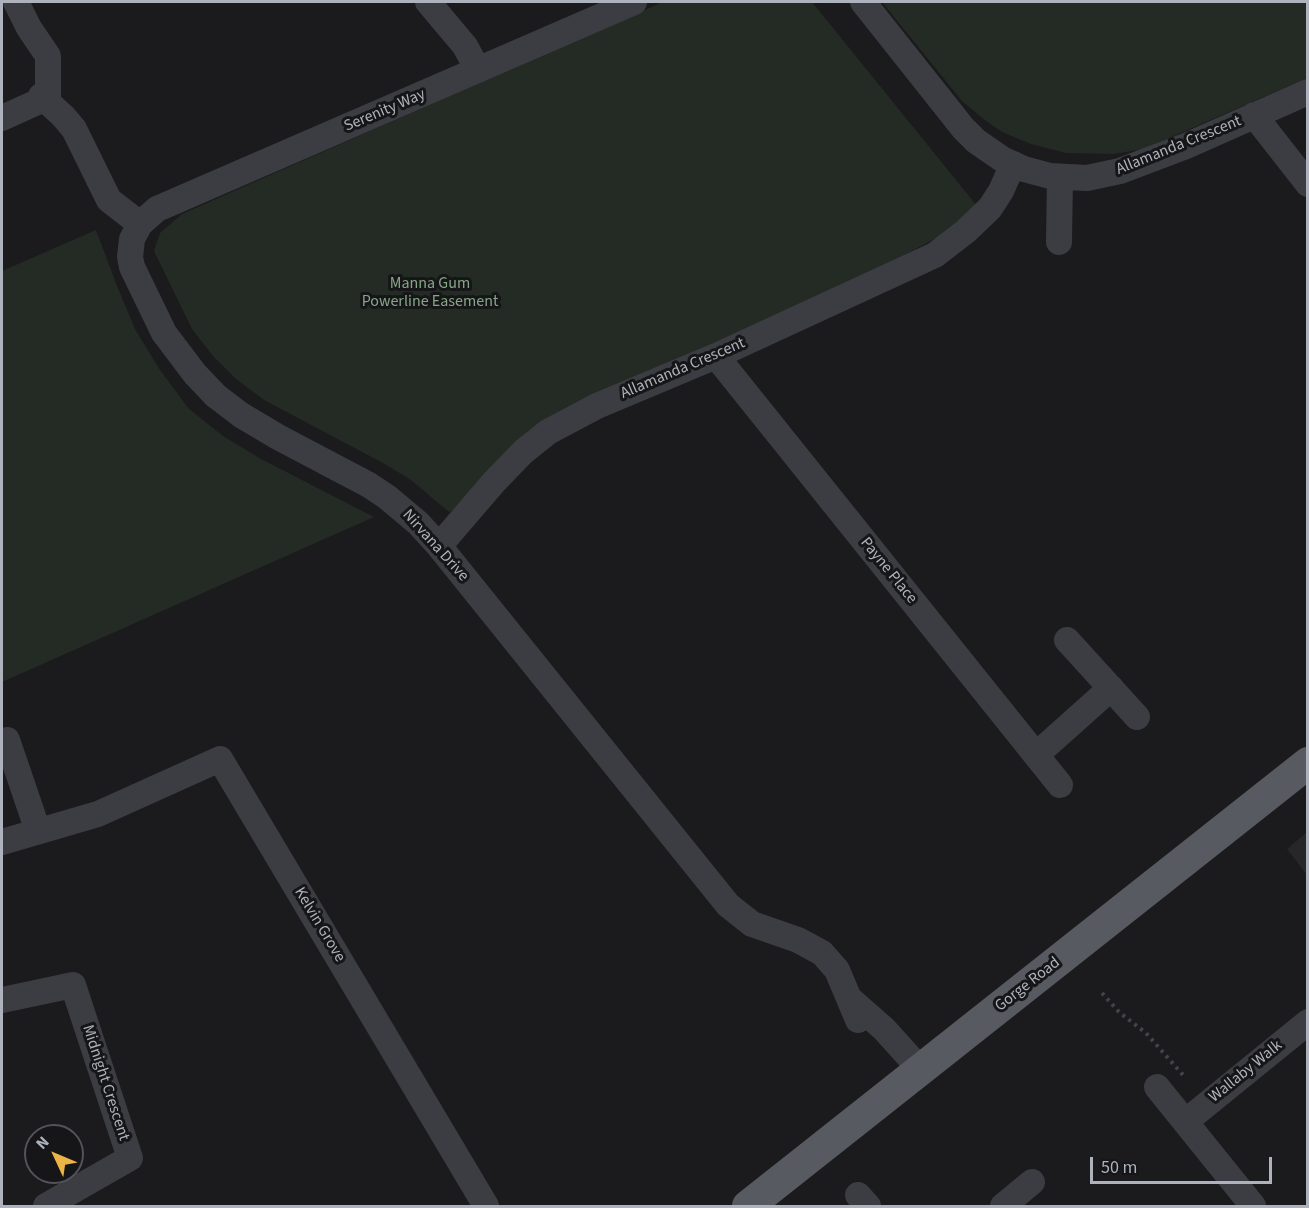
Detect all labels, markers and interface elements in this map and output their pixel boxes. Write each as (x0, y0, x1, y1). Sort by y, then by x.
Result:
street label: Serenity Way (341, 85, 429, 137)
street label: Allamanda Crescent (1114, 112, 1244, 180)
park label: Manna Gum Powerline Easement (362, 274, 498, 312)
street label: Allamanda Crescent (618, 334, 748, 404)
street label: Nirvana Drive (398, 506, 472, 586)
street label: Payne Place (855, 534, 921, 608)
street label: Kelvin Grove (289, 884, 349, 966)
street label: Gorge Road (992, 954, 1064, 1016)
street label: Midnight Crescent (77, 1023, 133, 1143)
street label: Wallaby Walk (1206, 1037, 1286, 1107)
north arrow (24, 1124, 84, 1184)
text: N (31, 1131, 54, 1154)
scale bar (1093, 1145, 1274, 1183)
text: 50 m (1101, 1155, 1137, 1180)

